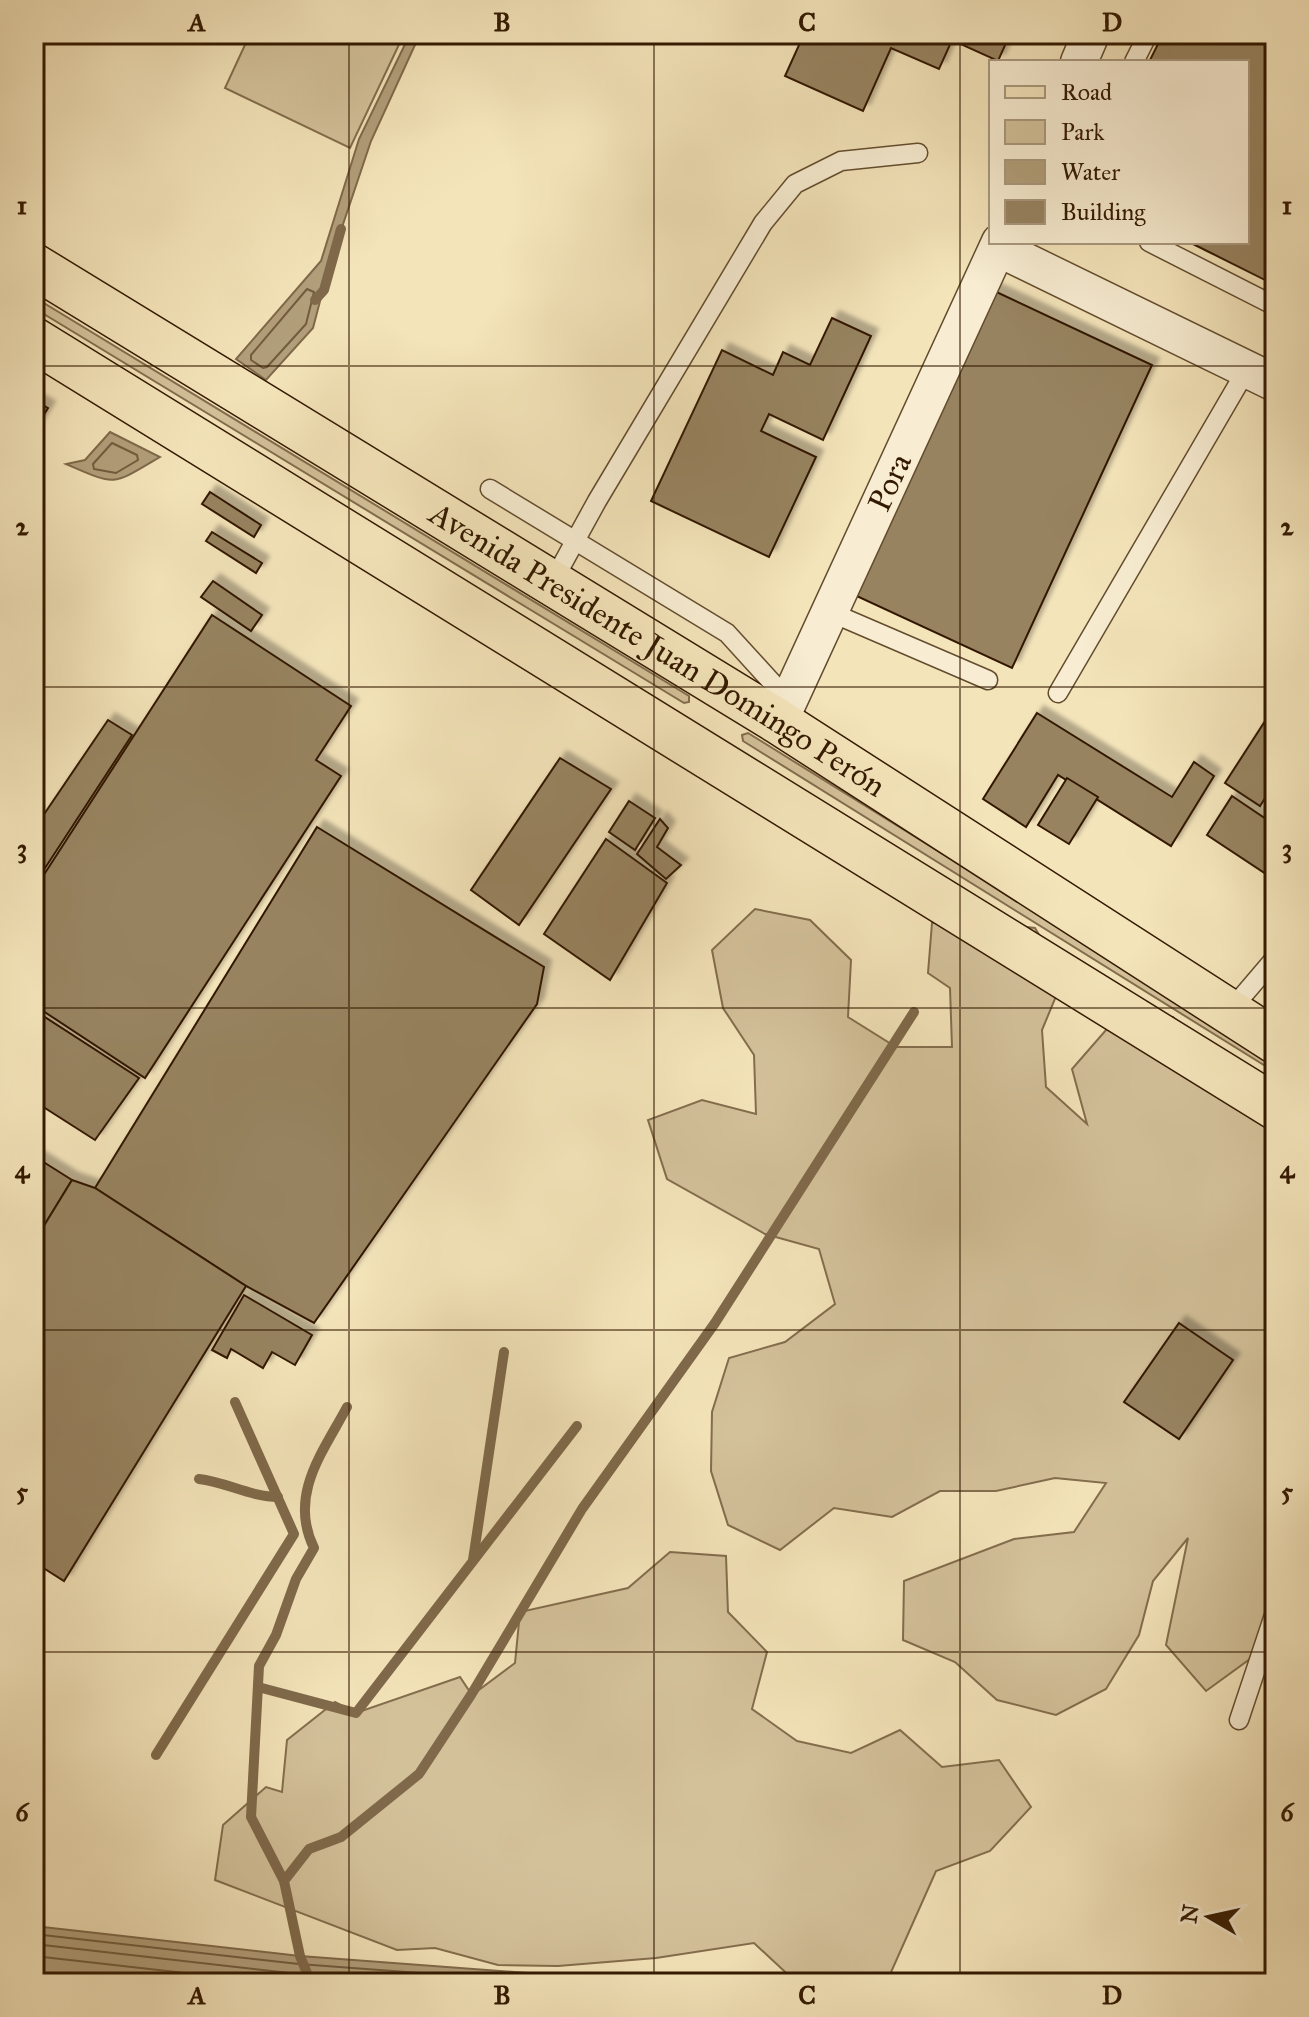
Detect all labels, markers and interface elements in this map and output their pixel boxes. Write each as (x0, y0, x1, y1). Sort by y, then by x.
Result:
text: A (186, 6, 206, 38)
text: B (493, 6, 511, 38)
text: C (798, 6, 816, 38)
text: D (1102, 6, 1122, 38)
legend (989, 60, 1249, 244)
text: Road (1061, 77, 1112, 107)
text: Park (1061, 117, 1105, 147)
text: Water (1061, 157, 1120, 187)
text: 1 (17, 189, 27, 221)
text: 1 (1282, 189, 1292, 221)
text: Building (1061, 197, 1146, 227)
street label: Pora (860, 447, 920, 518)
street label: Avenida Presidente Juan Domingo Perón (421, 493, 893, 805)
text: 2 (16, 510, 30, 542)
text: 2 (1281, 510, 1295, 542)
text: 3 (17, 832, 27, 864)
text: 3 (1282, 832, 1292, 864)
text: 4 (15, 1153, 31, 1185)
text: 4 (1280, 1153, 1296, 1185)
text: 5 (16, 1475, 29, 1507)
text: 5 (1281, 1475, 1294, 1507)
text: 6 (15, 1796, 30, 1828)
text: 6 (1280, 1796, 1295, 1828)
north arrow (1169, 1877, 1249, 1957)
text: N (1175, 1902, 1205, 1925)
text: A (186, 1979, 206, 2011)
text: B (493, 1979, 511, 2011)
text: C (798, 1979, 816, 2011)
text: D (1102, 1979, 1122, 2011)

